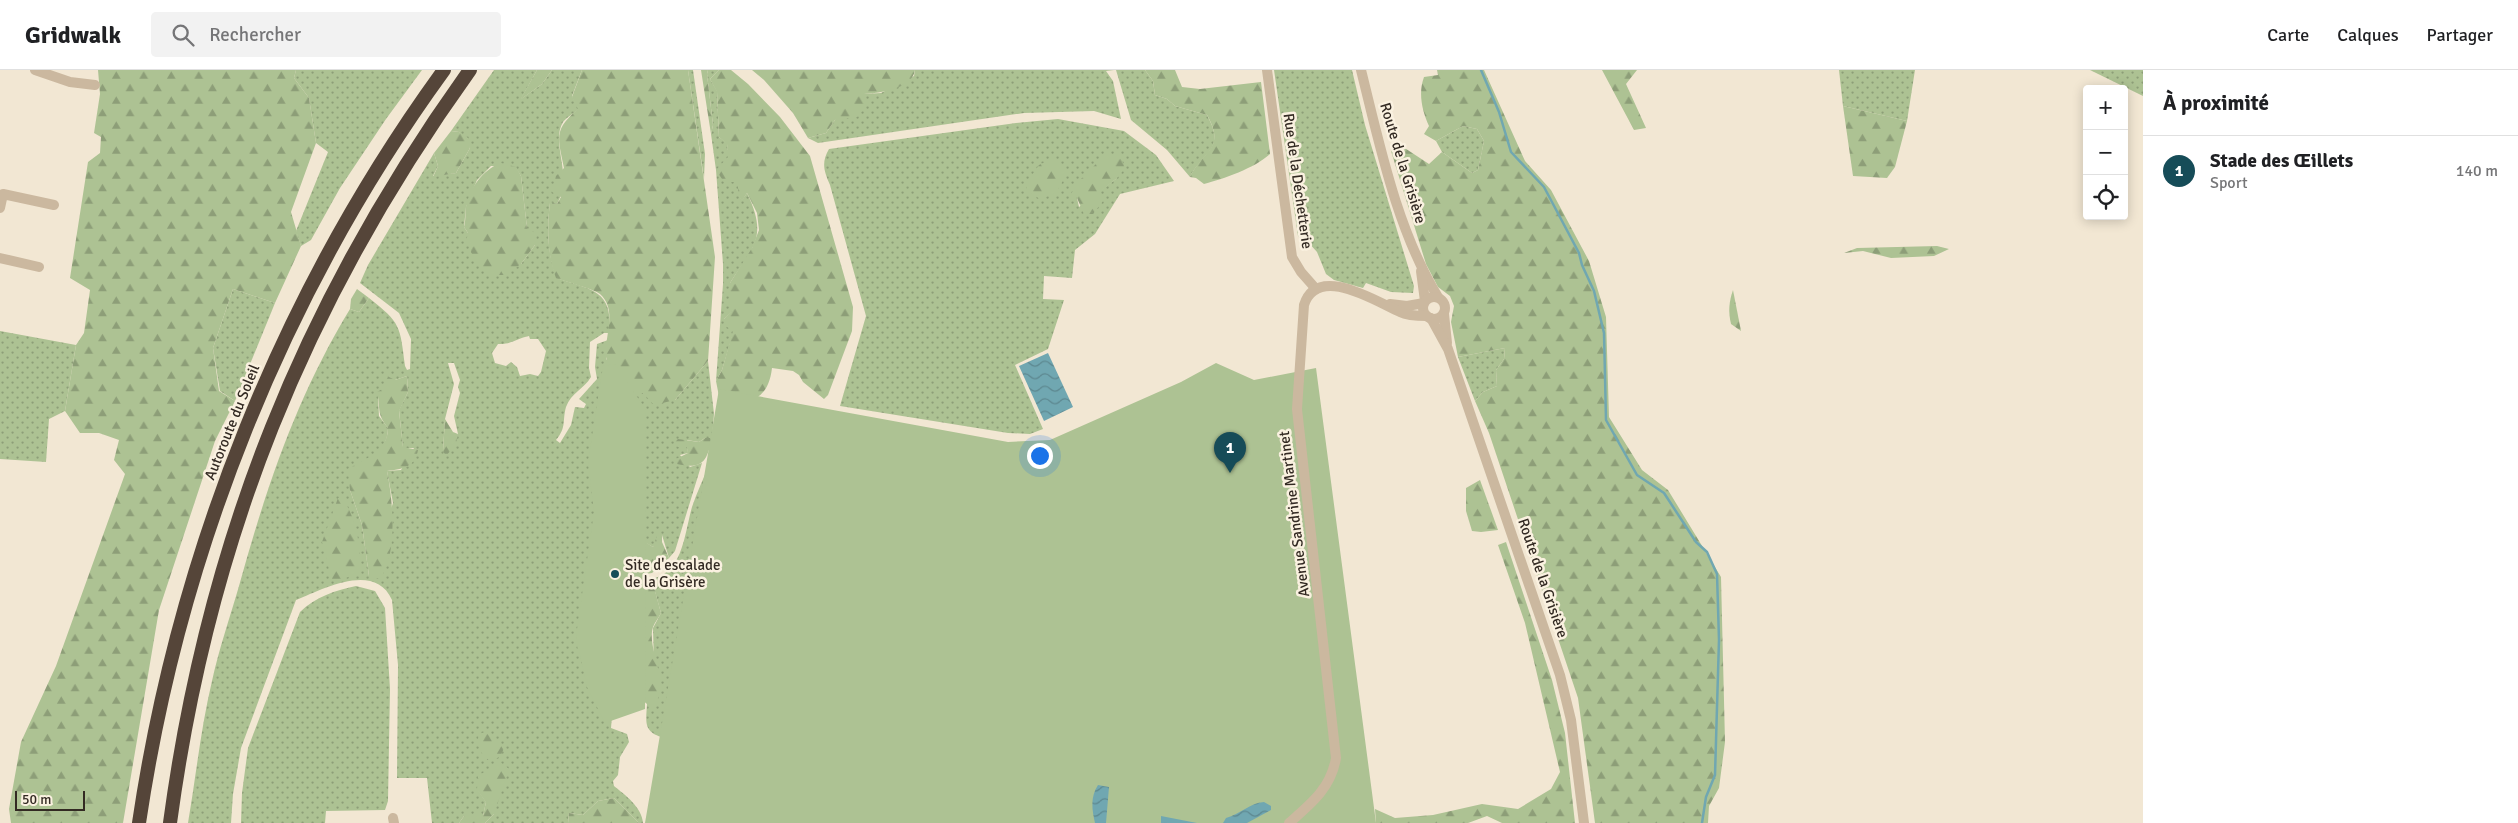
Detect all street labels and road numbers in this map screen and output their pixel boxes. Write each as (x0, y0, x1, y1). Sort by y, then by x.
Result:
street label: Route de la Grisière (1376, 100, 1430, 226)
street label: Rue de la Déchetterie (1280, 112, 1316, 250)
street label: Autoroute du Soleil (201, 362, 263, 482)
street label: Avenue Sandrine Martinet (1275, 430, 1313, 598)
street label: Route de la Grisière (1514, 516, 1572, 640)

